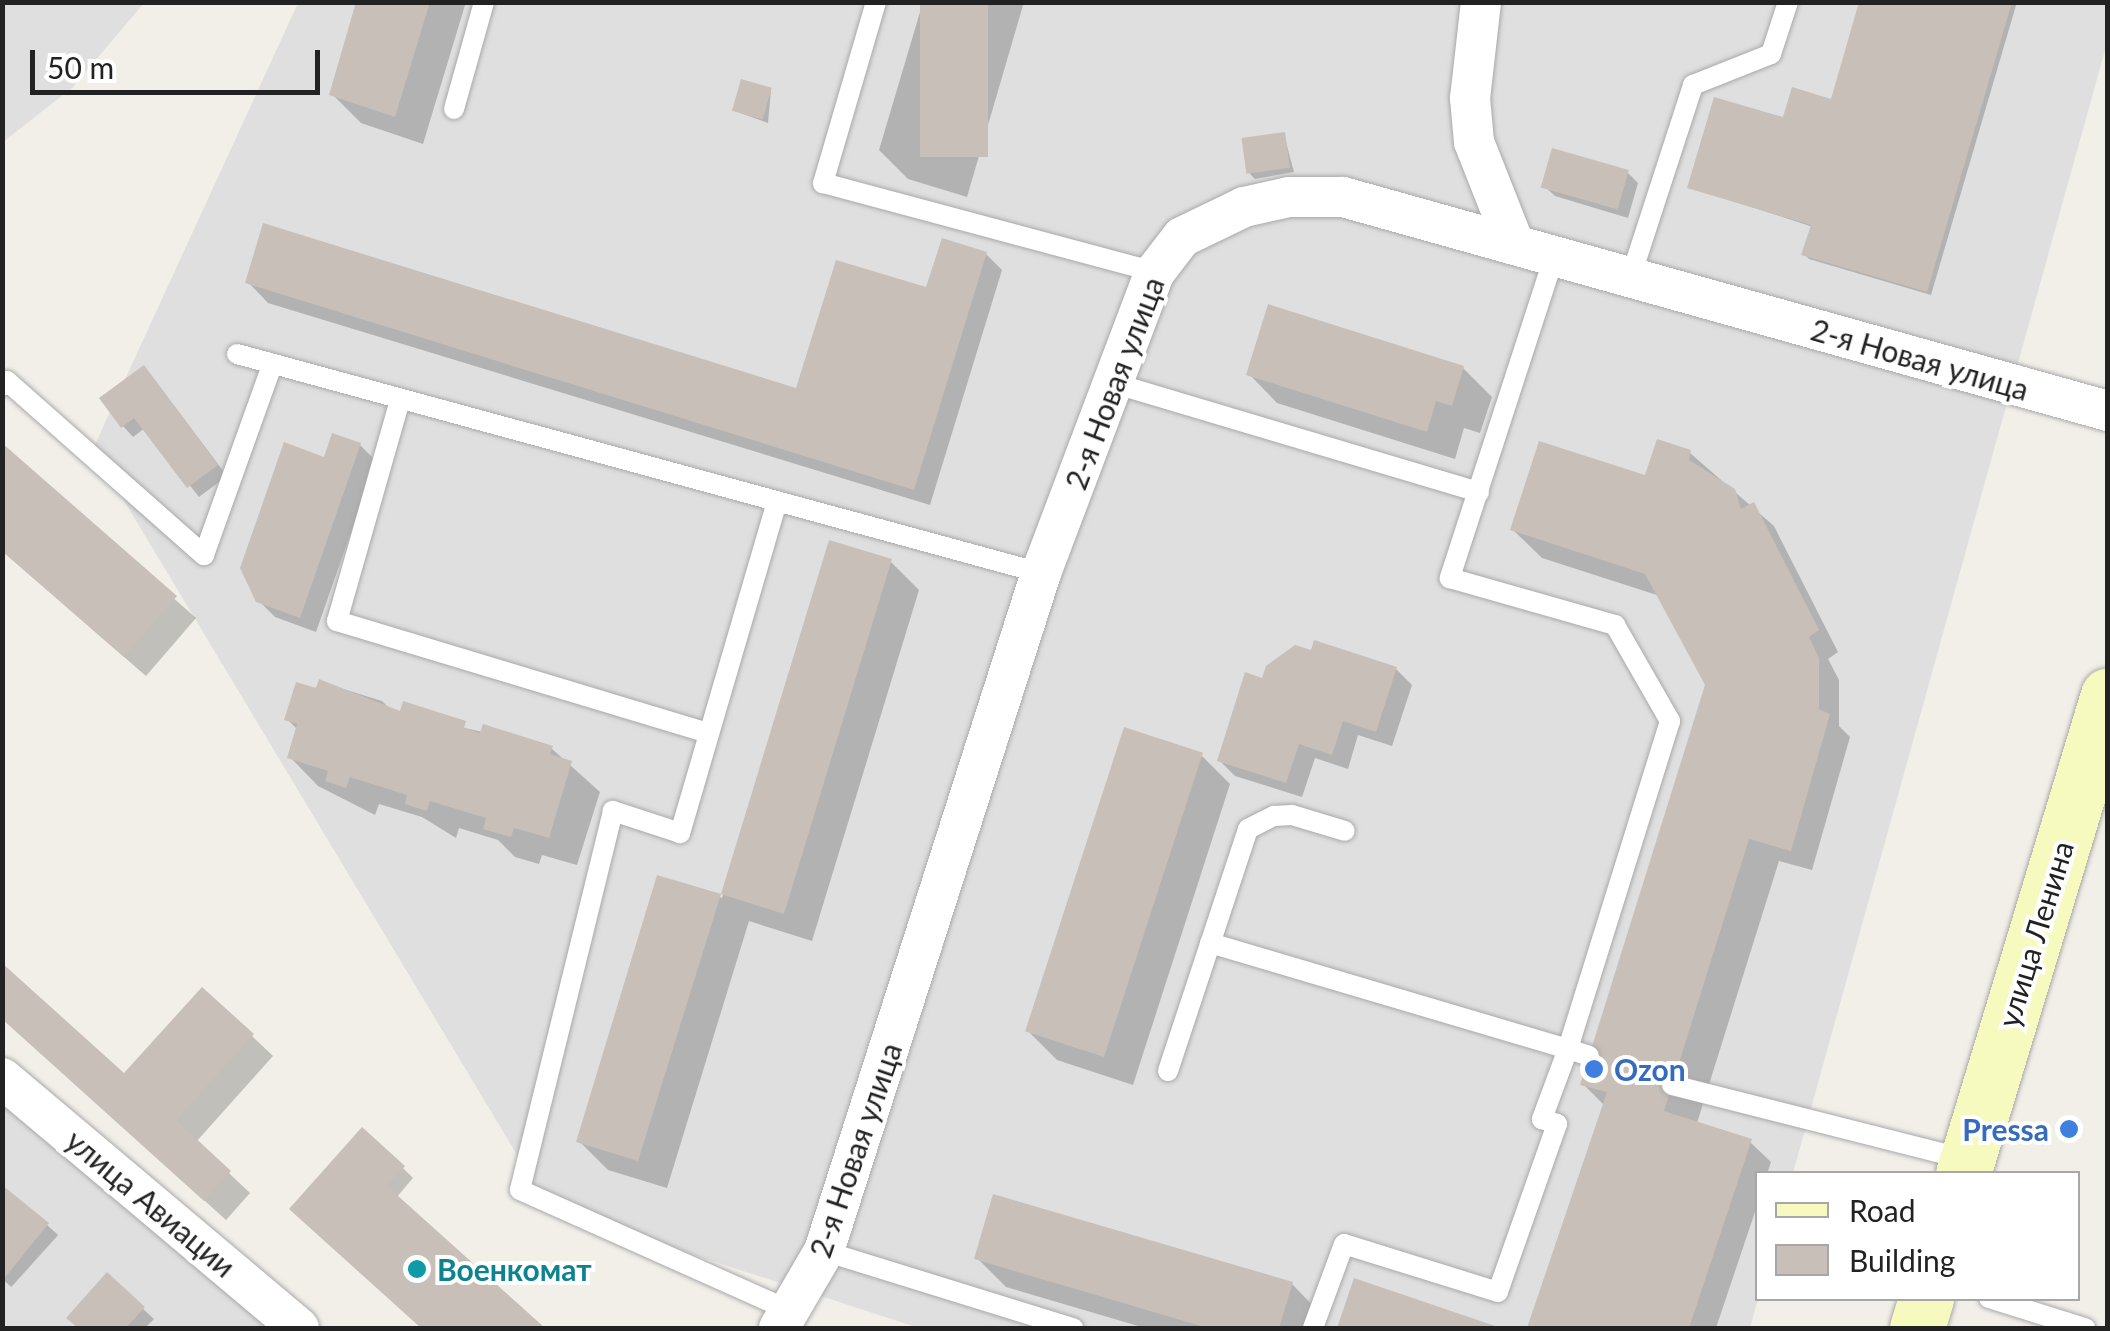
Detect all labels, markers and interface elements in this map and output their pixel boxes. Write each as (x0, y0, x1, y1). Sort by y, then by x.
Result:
scale bar (35, 30, 325, 92)
text: 50 m (47, 49, 114, 85)
street label: 2-я Новая улица (1057, 272, 1171, 494)
street label: 2-я Новая улица (1807, 311, 2033, 407)
street label: улица Ленина (1990, 837, 2080, 1031)
street label: 2-я Новая улица (801, 1038, 909, 1262)
place label: Ozon (1614, 1051, 1686, 1087)
marker: Ozon (1583, 1058, 1605, 1080)
place label: Pressa (1962, 1111, 2049, 1147)
marker: Pressa (2058, 1118, 2080, 1140)
street label: улица Авиации (59, 1122, 243, 1284)
legend (1755, 1171, 2080, 1301)
text: Road (1849, 1192, 1916, 1228)
text: Building (1849, 1242, 1955, 1278)
place label: Военкомат (437, 1251, 592, 1287)
marker: Военкомат (406, 1258, 428, 1280)

